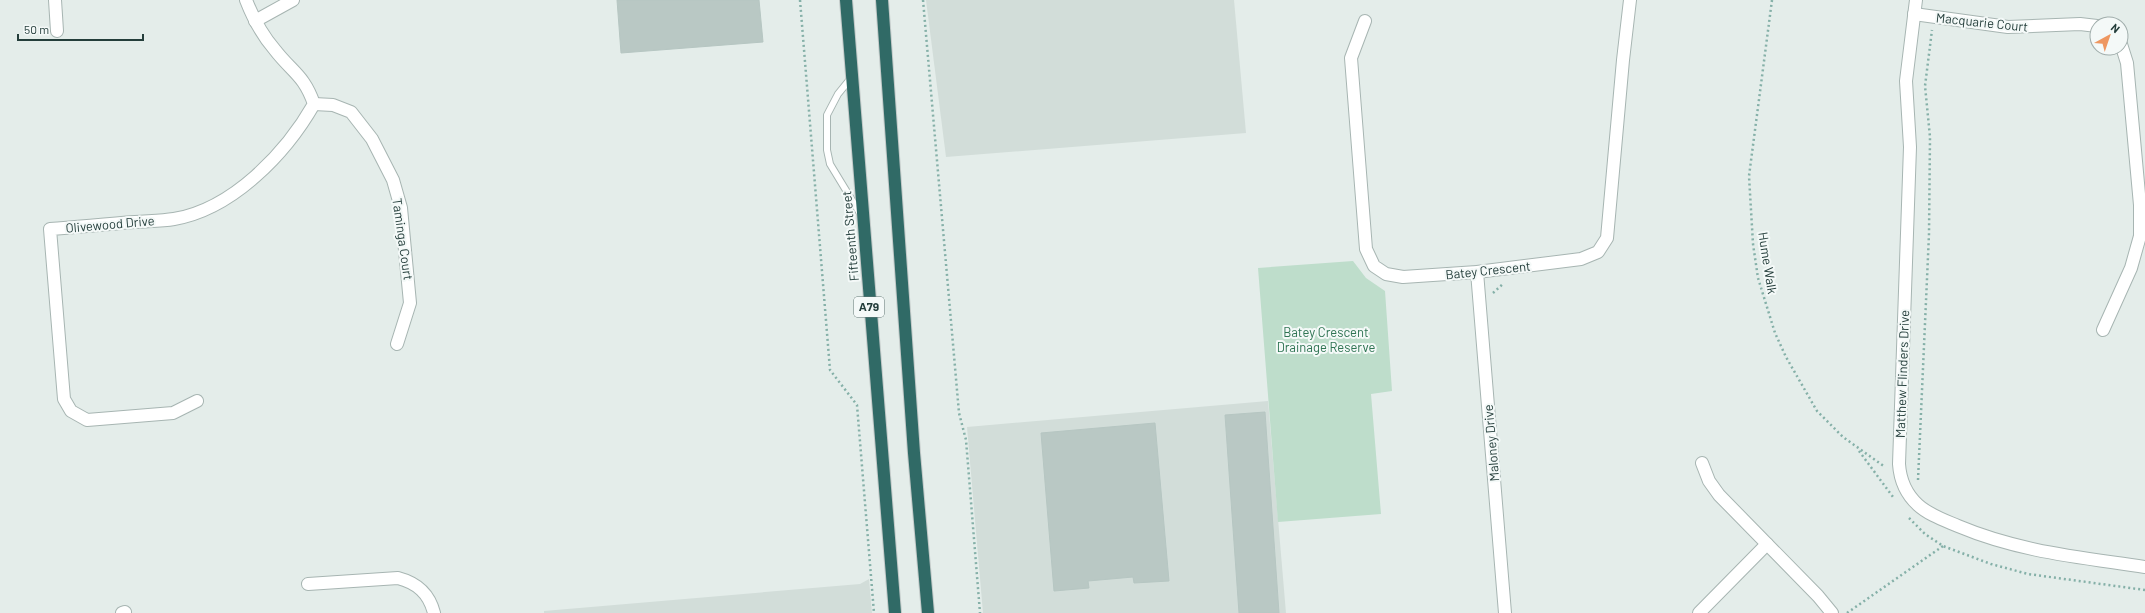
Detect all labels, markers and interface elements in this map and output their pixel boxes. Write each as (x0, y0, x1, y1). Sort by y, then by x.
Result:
street label: Macquarie Court (1935, 9, 2029, 35)
scale bar (18, 16, 143, 42)
north arrow (2089, 16, 2129, 56)
text: N (2109, 21, 2123, 35)
text: 50 m (24, 22, 49, 36)
street label: Fifteenth Street (838, 190, 862, 282)
street label: Taminga Court (389, 197, 417, 281)
street label: Olivewood Drive (65, 212, 155, 236)
street label: Hume Walk (1755, 231, 1781, 296)
street label: Batey Crescent (1445, 258, 1531, 282)
road number: A79 (854, 297, 884, 317)
street label: Matthew Flinders Drive (1892, 310, 1912, 438)
park label: Batey Crescent Drainage Reserve (1277, 324, 1375, 355)
street label: Maloney Drive (1480, 404, 1502, 482)

